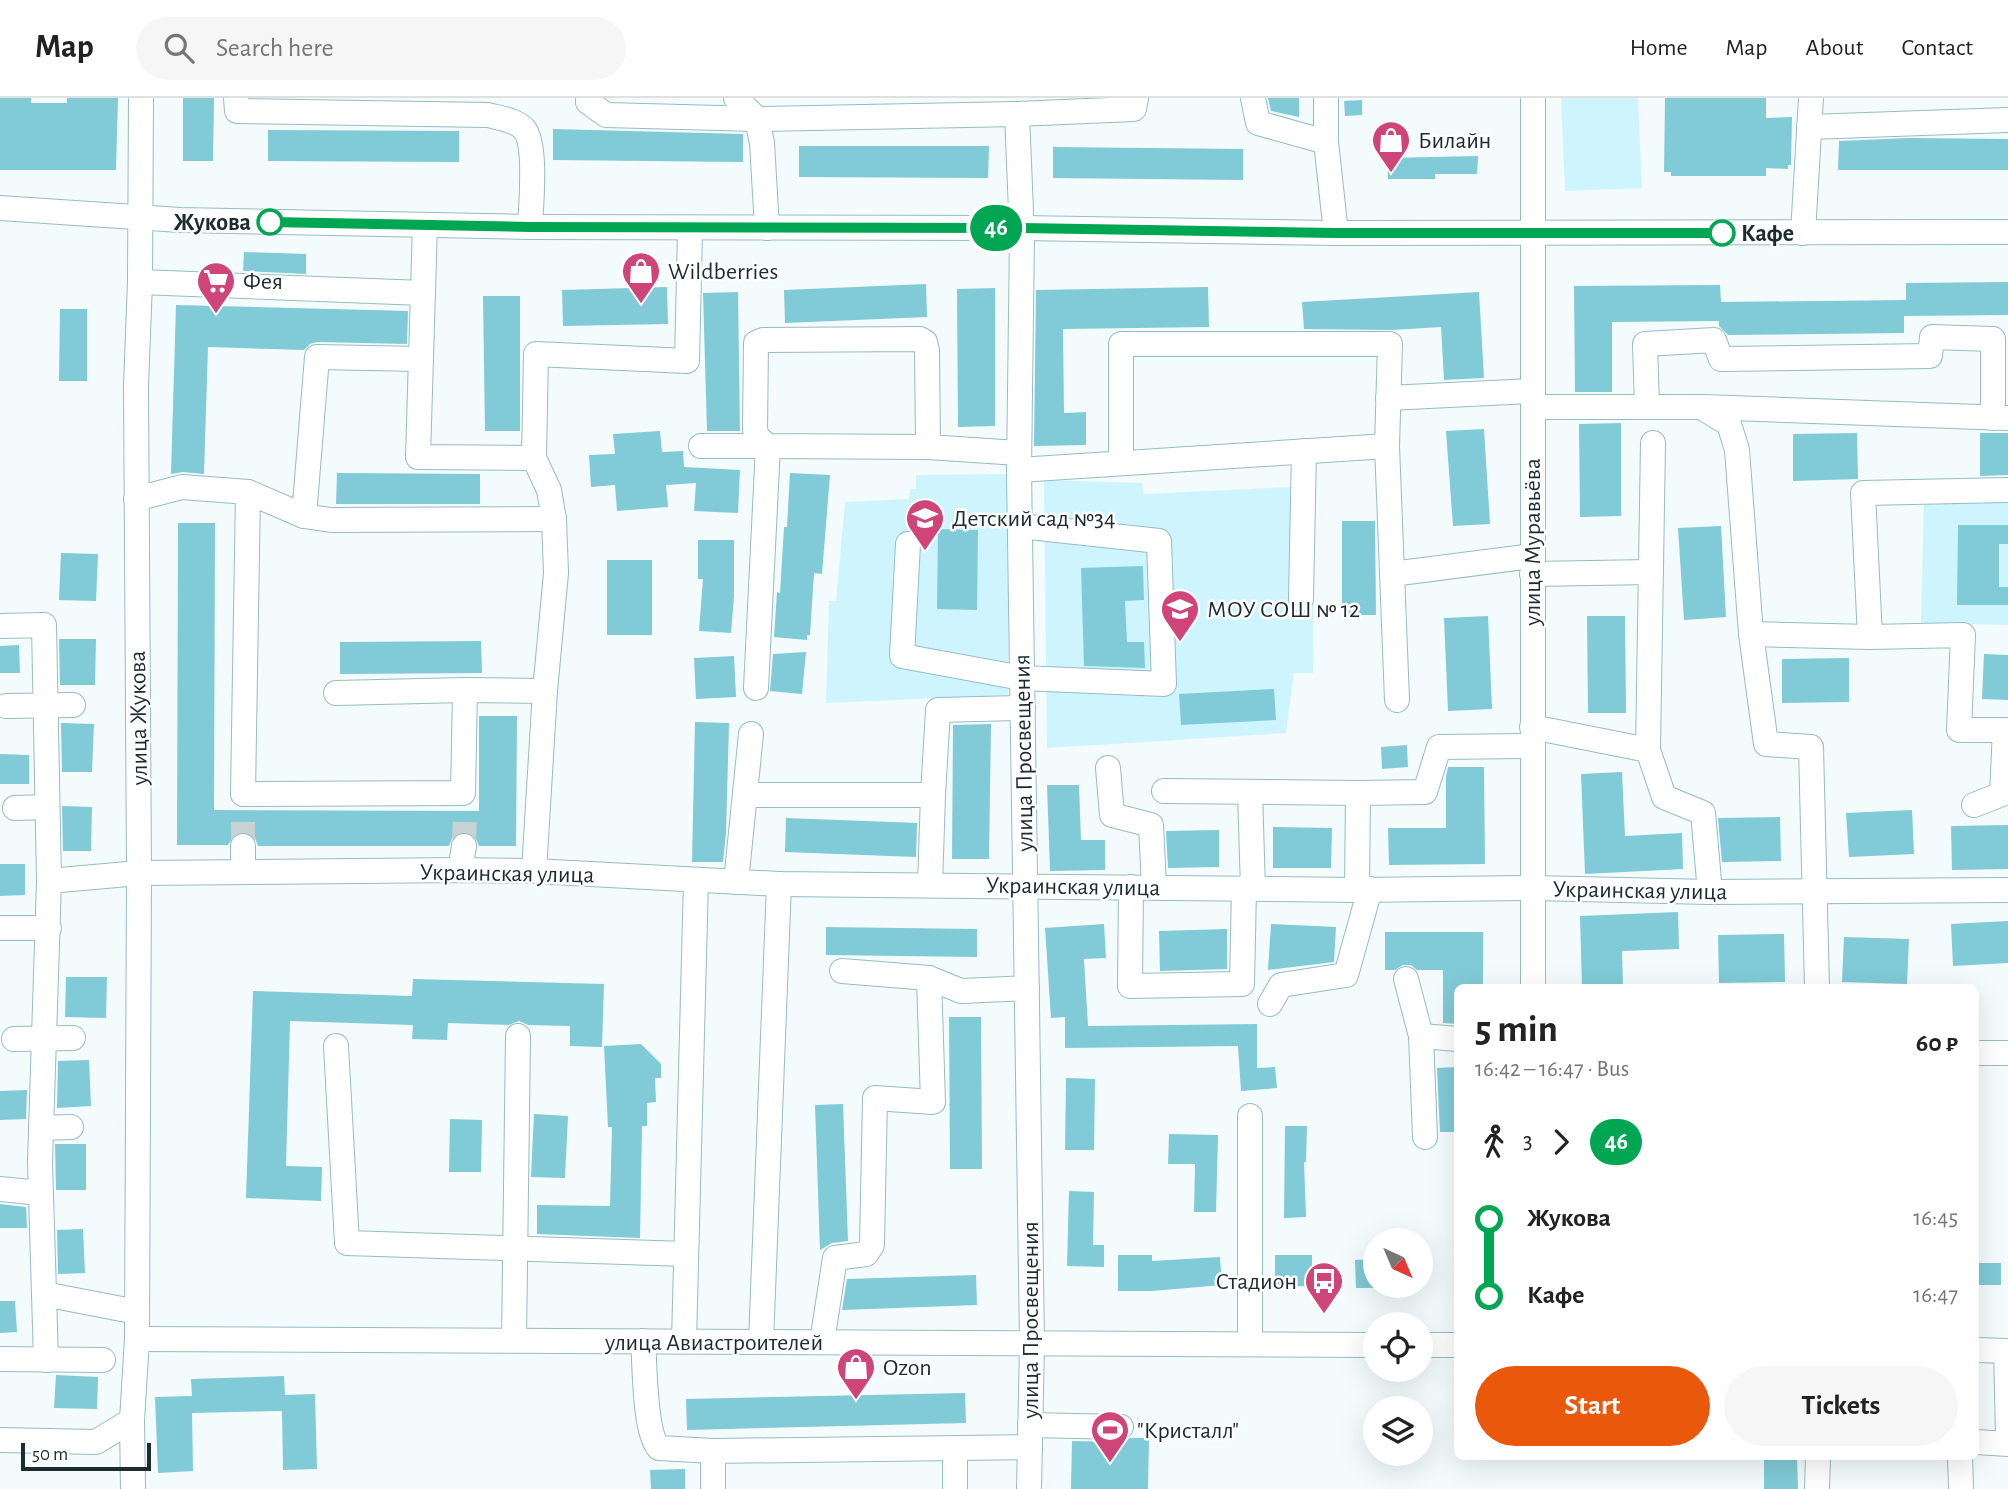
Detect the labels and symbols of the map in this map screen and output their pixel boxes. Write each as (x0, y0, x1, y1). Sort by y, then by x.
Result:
shop icon: Билайн (1370, 119, 1412, 174)
place label: Билайн (1418, 129, 1491, 153)
line badge: 46 (964, 205, 1028, 251)
marker: Жукова (257, 209, 283, 235)
place label: Жукова (174, 211, 251, 235)
marker: Кафе (1709, 220, 1735, 246)
place label: Кафе (1741, 222, 1794, 246)
shop icon: Wildberries (620, 250, 662, 305)
supermarket icon: Фея (195, 260, 237, 315)
place label: Wildberries (668, 260, 778, 284)
place label: Фея (243, 270, 283, 294)
street label: улица Муравьёва (1521, 458, 1545, 627)
school or university icon: Детский сад №34 (904, 497, 946, 552)
place label: Детский сад №34 (952, 507, 1116, 531)
school or university icon: МОУ СОШ № 12 (1159, 588, 1201, 643)
place label: МОУ СОШ № 12 (1207, 598, 1360, 622)
street label: улица Жукова (126, 650, 152, 787)
street label: улица Просвещения (1010, 654, 1038, 853)
street label: Украинская улица (419, 860, 595, 888)
street label: Украинская улица (985, 873, 1161, 901)
street label: Украинская улица (1552, 877, 1728, 905)
street label: улица Просвещения (1019, 1221, 1043, 1420)
north arrow (1363, 1228, 1433, 1298)
bus stop icon: Стадион (1303, 1260, 1345, 1315)
place label: Стадион (1216, 1270, 1297, 1294)
street label: улица Авиастроителей (604, 1331, 823, 1355)
shop icon: Ozon (835, 1346, 877, 1401)
place label: Ozon (883, 1356, 932, 1380)
sports icon: "Кристалл" (1089, 1409, 1131, 1464)
place label: "Кристалл" (1137, 1419, 1239, 1443)
scale bar (21, 1440, 150, 1472)

